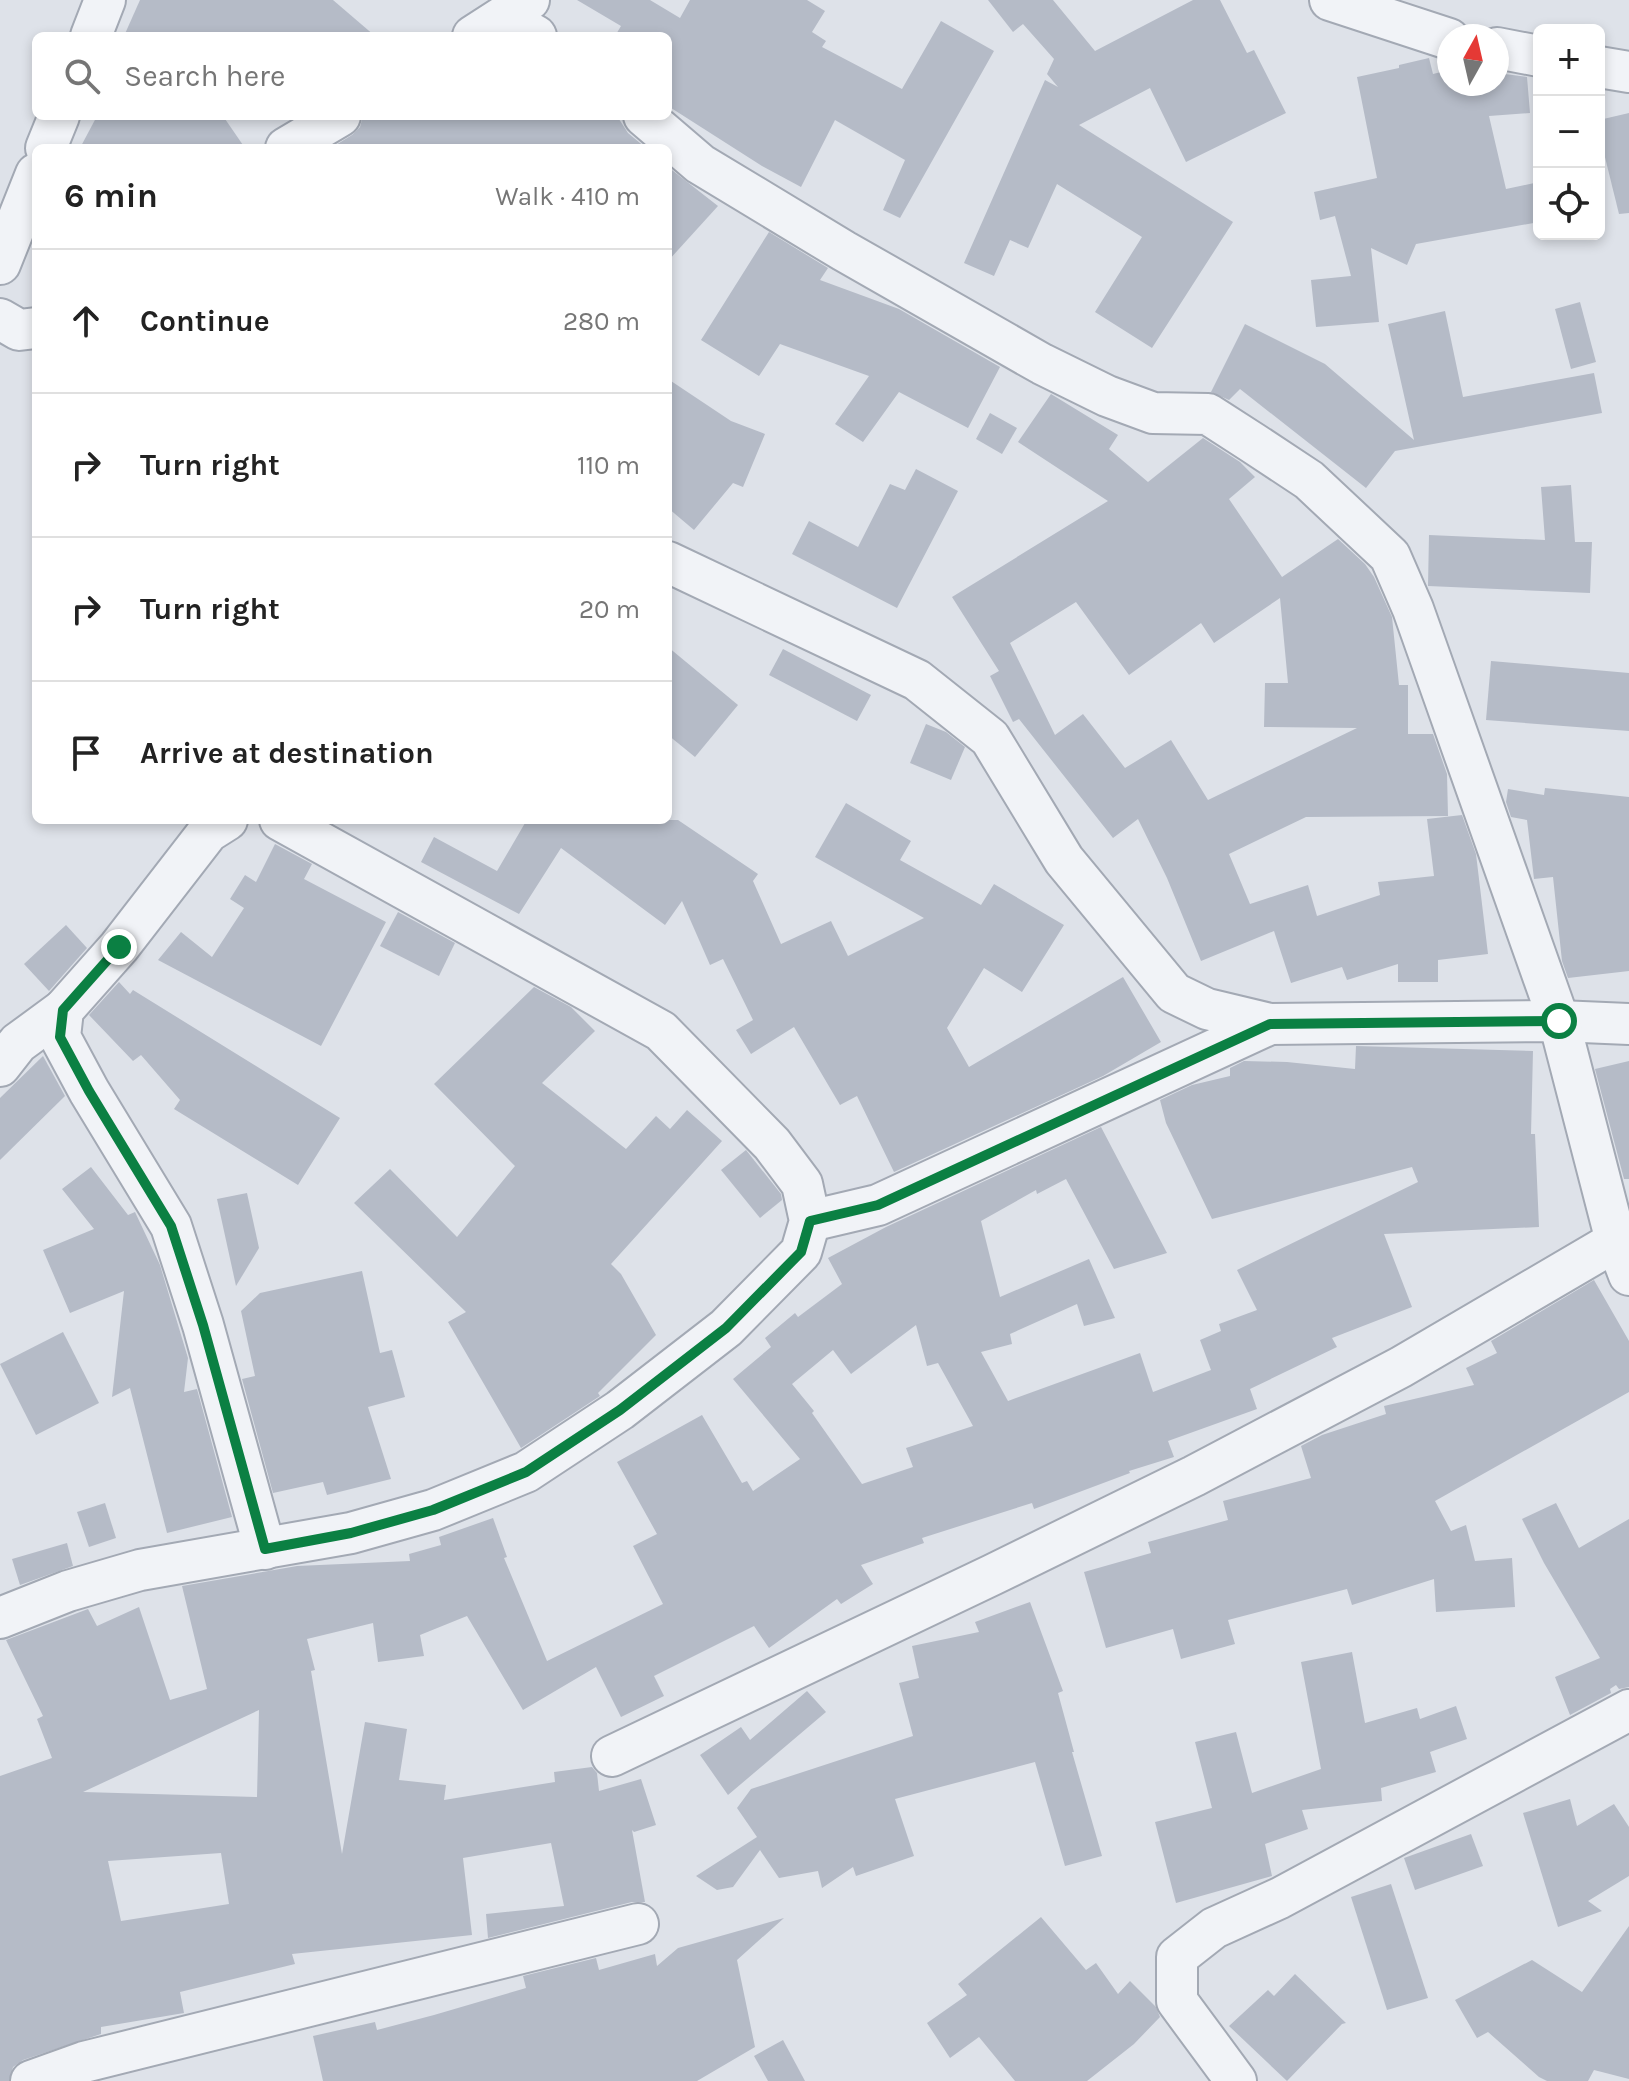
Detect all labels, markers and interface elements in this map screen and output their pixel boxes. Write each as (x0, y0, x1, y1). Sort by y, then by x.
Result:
north arrow (1437, 24, 1509, 96)
map controls (1533, 24, 1605, 240)
button: + (1533, 24, 1605, 96)
search box (32, 32, 672, 120)
icon: search (60, 54, 104, 98)
text: Search here (124, 58, 285, 94)
button: − (1533, 96, 1605, 168)
button: locate (1533, 168, 1605, 240)
text: 6 min (64, 176, 158, 216)
text: Walk · 410 m (495, 181, 640, 212)
icon: ahead (64, 299, 108, 343)
text: Continue (140, 303, 270, 339)
text: 280 m (563, 306, 640, 337)
icon: right (64, 443, 108, 487)
text: Turn right (140, 447, 280, 483)
text: 110 m (577, 450, 640, 481)
icon: right (64, 587, 108, 631)
text: Turn right (140, 591, 280, 627)
text: 20 m (579, 594, 640, 625)
icon: arrive (64, 731, 108, 775)
text: Arrive at destination (140, 735, 434, 771)
route end (101, 929, 137, 965)
route start (1541, 1003, 1577, 1039)

